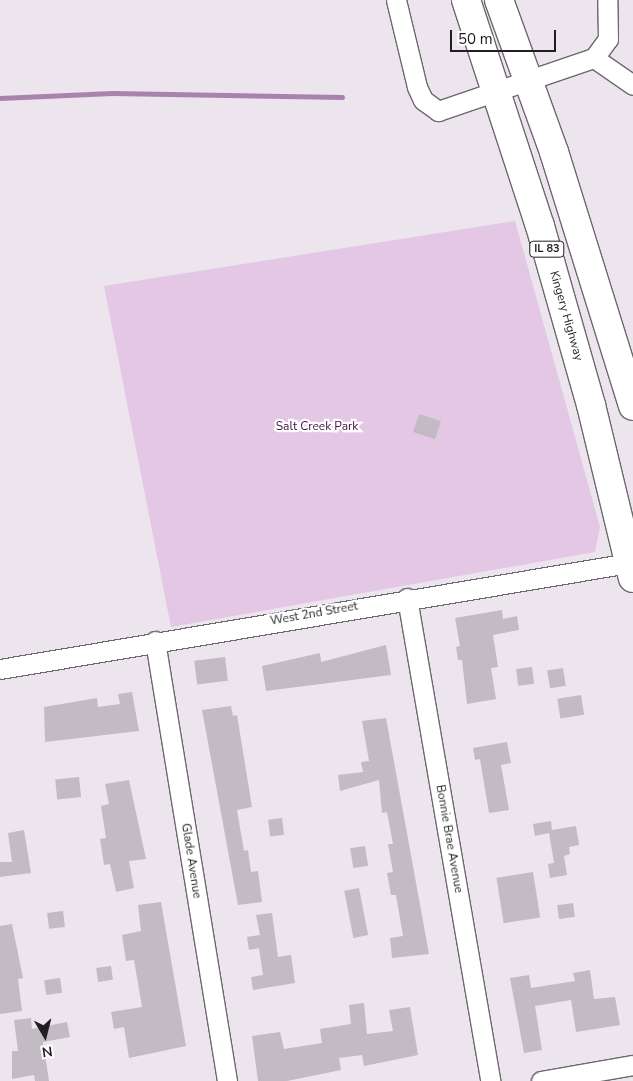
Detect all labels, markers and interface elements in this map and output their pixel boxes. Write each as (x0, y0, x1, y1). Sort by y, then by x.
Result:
scale bar (453, 20, 559, 52)
text: 50 m (458, 29, 493, 49)
road number: IL 83 (528, 240, 566, 258)
street label: Kingery Highway (546, 270, 586, 362)
park label: Salt Creek Park (276, 420, 358, 434)
street label: West 2nd Street (269, 599, 359, 629)
street label: Bonnie Brae Avenue (432, 784, 466, 894)
street label: Glade Avenue (178, 822, 204, 900)
north arrow (20, 1011, 70, 1061)
text: N (41, 1041, 54, 1061)

